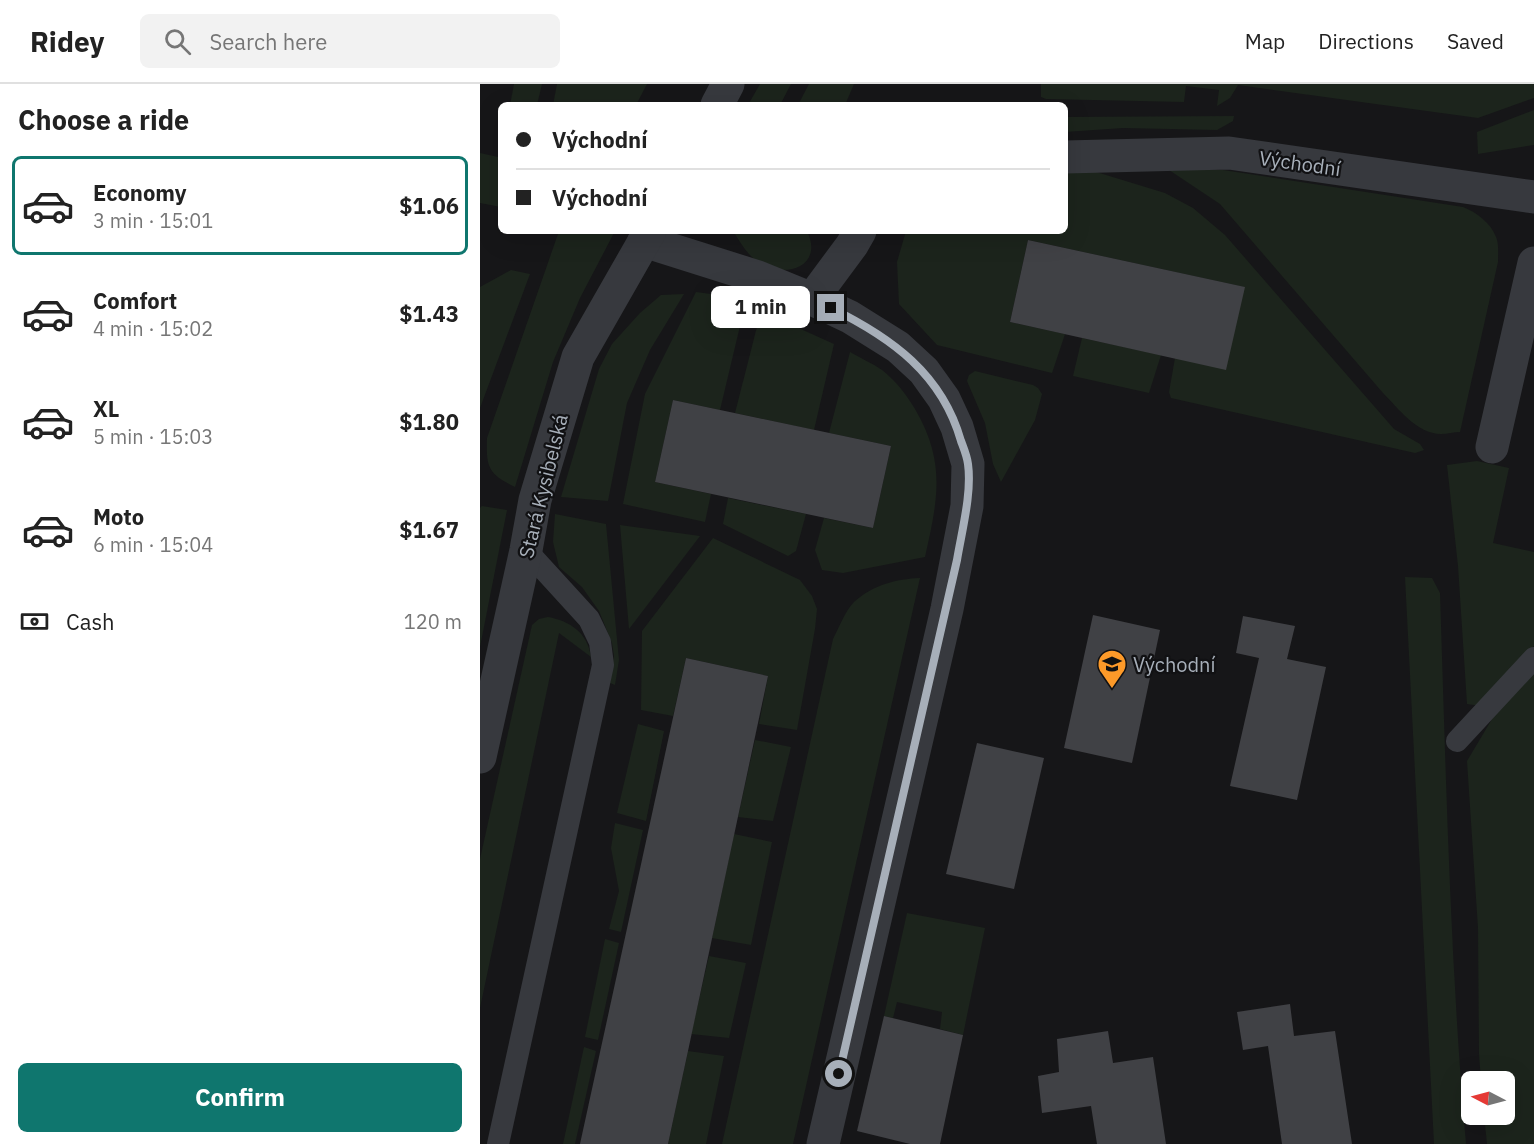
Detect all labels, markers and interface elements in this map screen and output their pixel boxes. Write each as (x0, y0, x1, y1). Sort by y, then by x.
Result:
search box (140, 14, 560, 68)
text: Ridey (30, 23, 104, 60)
icon: search (161, 25, 194, 58)
text: Search here (209, 27, 327, 56)
text: Map (1245, 27, 1285, 55)
text: Directions (1318, 27, 1414, 55)
text: Saved (1447, 27, 1504, 55)
text: Choose a ride (18, 102, 189, 137)
text: Východní (552, 125, 647, 154)
street label: Východní (1257, 144, 1343, 182)
text: Economy (93, 178, 187, 207)
icon: car (21, 179, 75, 233)
text: Východní (552, 183, 647, 212)
text: $1.06 (399, 191, 459, 220)
text: 3 min · 15:01 (93, 207, 213, 234)
text: Comfort (93, 286, 177, 315)
icon: car (21, 287, 75, 341)
callout: 1 min (711, 287, 810, 329)
text: 1 min (734, 293, 787, 320)
route end (817, 294, 844, 321)
text: $1.43 (399, 299, 459, 328)
text: 4 min · 15:02 (93, 315, 213, 342)
text: XL (93, 394, 119, 423)
icon: car (21, 395, 75, 449)
text: $1.80 (399, 407, 459, 436)
street label: Stará Kysibelská (512, 411, 574, 561)
text: 5 min · 15:03 (93, 423, 213, 450)
text: Moto (93, 502, 144, 531)
icon: car (21, 503, 75, 557)
text: $1.67 (399, 515, 459, 544)
text: 6 min · 15:04 (93, 531, 213, 558)
icon: cash (18, 605, 51, 638)
text: Cash (66, 607, 115, 636)
text: 120 m (404, 608, 462, 635)
school or university icon: Východní (1096, 648, 1128, 690)
place label: Východní (1133, 651, 1215, 678)
route start (825, 1060, 852, 1087)
button: Confirm (18, 1063, 462, 1132)
north arrow (1461, 1071, 1515, 1125)
map controls (1461, 1071, 1515, 1125)

